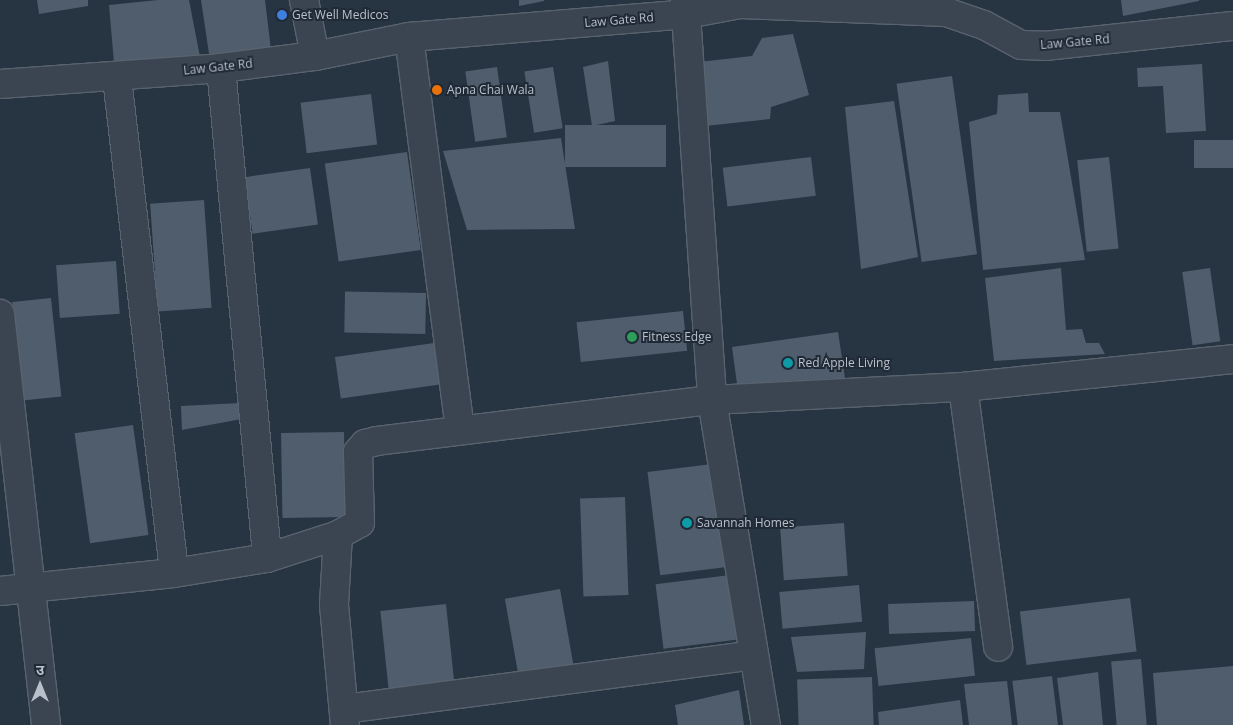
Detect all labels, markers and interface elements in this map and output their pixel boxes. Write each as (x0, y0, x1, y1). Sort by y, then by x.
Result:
place label: Get Well Medicos (292, 8, 388, 22)
marker: Get Well Medicos (276, 9, 288, 21)
street label: Law Gate Rd (584, 10, 654, 30)
street label: Law Gate Rd (1040, 32, 1110, 52)
street label: Law Gate Rd (183, 56, 253, 78)
place label: Apna Chai Wala (447, 83, 534, 97)
marker: Apna Chai Wala (431, 84, 443, 96)
place label: Fitness Edge (642, 330, 711, 344)
marker: Fitness Edge (626, 331, 638, 343)
place label: Red Apple Living (798, 356, 890, 370)
marker: Red Apple Living (782, 357, 794, 369)
place label: Savannah Homes (697, 516, 794, 530)
marker: Savannah Homes (681, 517, 693, 529)
north arrow (15, 660, 65, 710)
text: उ (36, 660, 44, 679)

